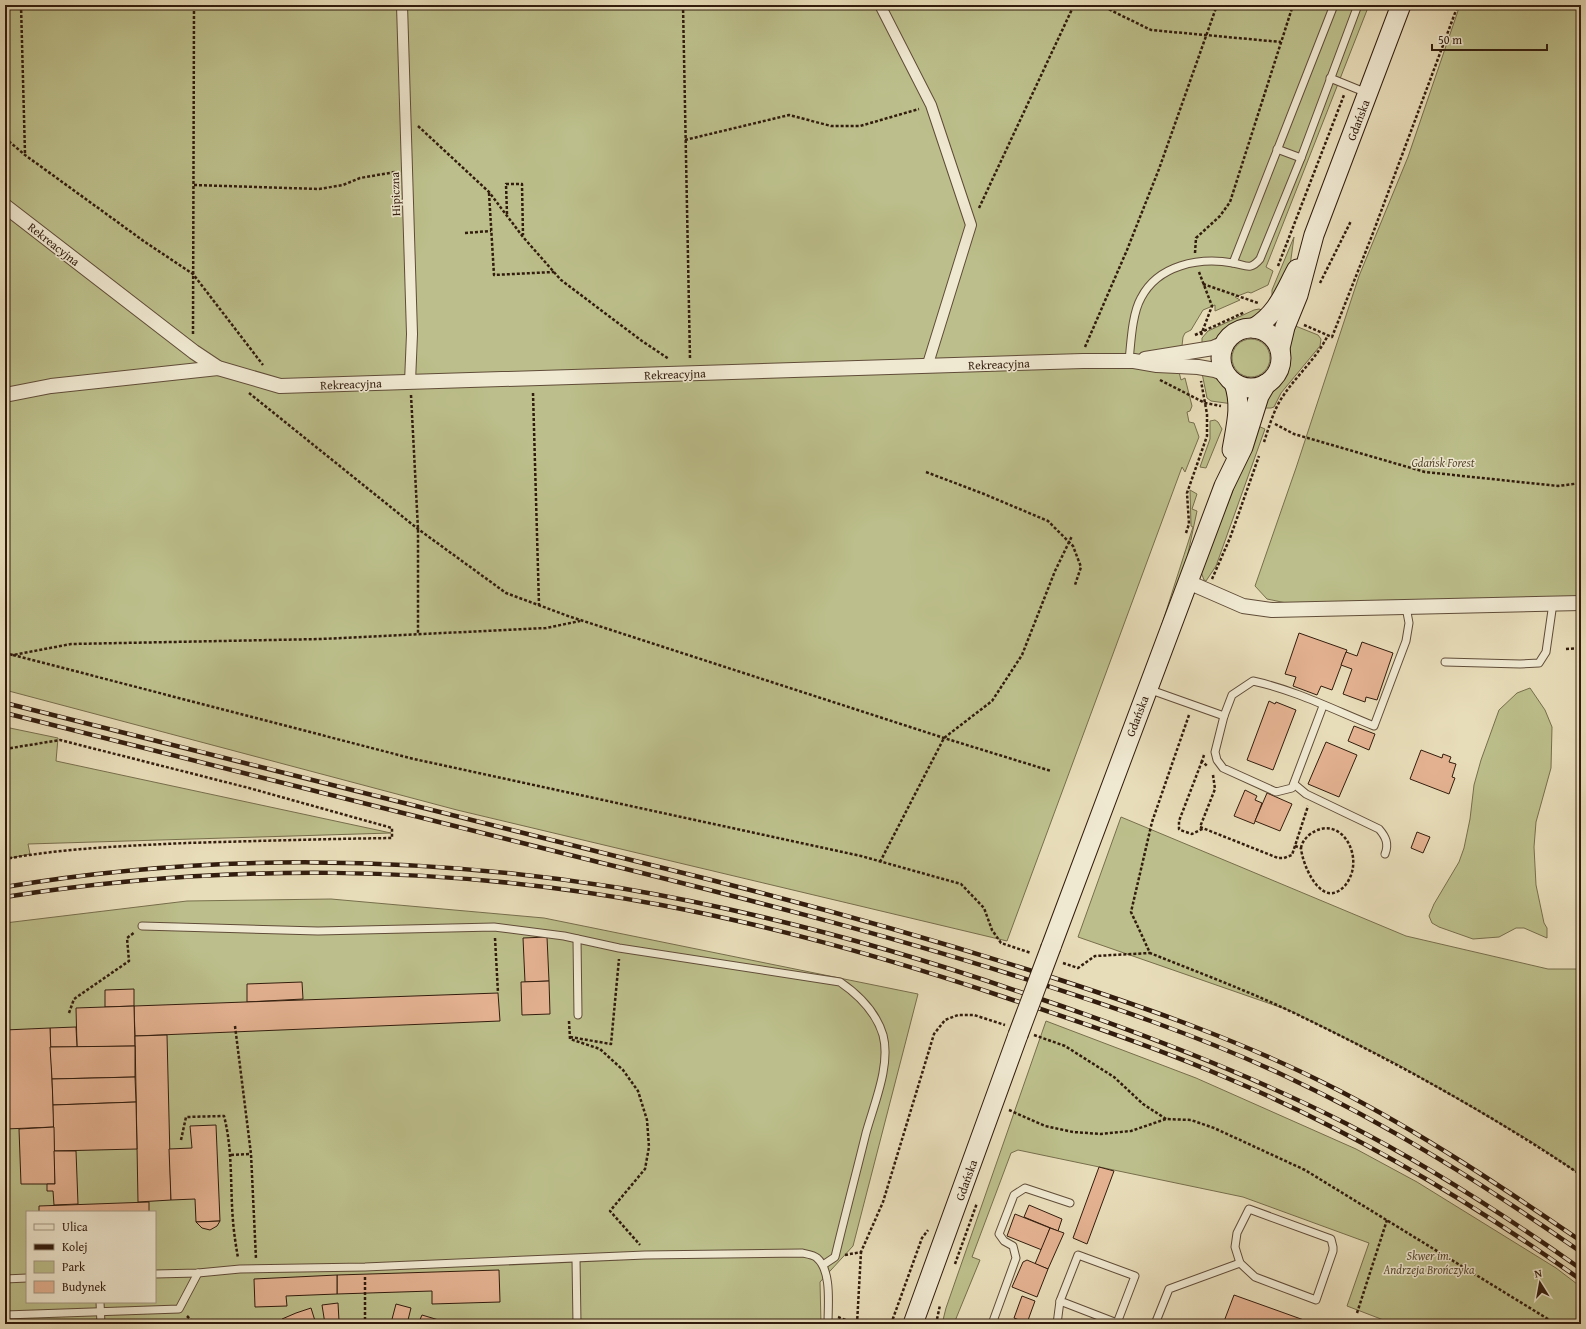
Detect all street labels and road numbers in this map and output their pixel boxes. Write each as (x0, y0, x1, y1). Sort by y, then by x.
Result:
street label: Gdańska (1342, 97, 1374, 143)
street label: Hipiczna (386, 171, 404, 216)
street label: Rekreacyjna (24, 218, 84, 270)
street label: Rekreacyjna (968, 354, 1030, 374)
street label: Rekreacyjna (644, 364, 706, 384)
street label: Rekreacyjna (320, 374, 382, 394)
street label: Gdańska (1121, 693, 1153, 739)
street label: Gdańska (951, 1157, 981, 1203)

